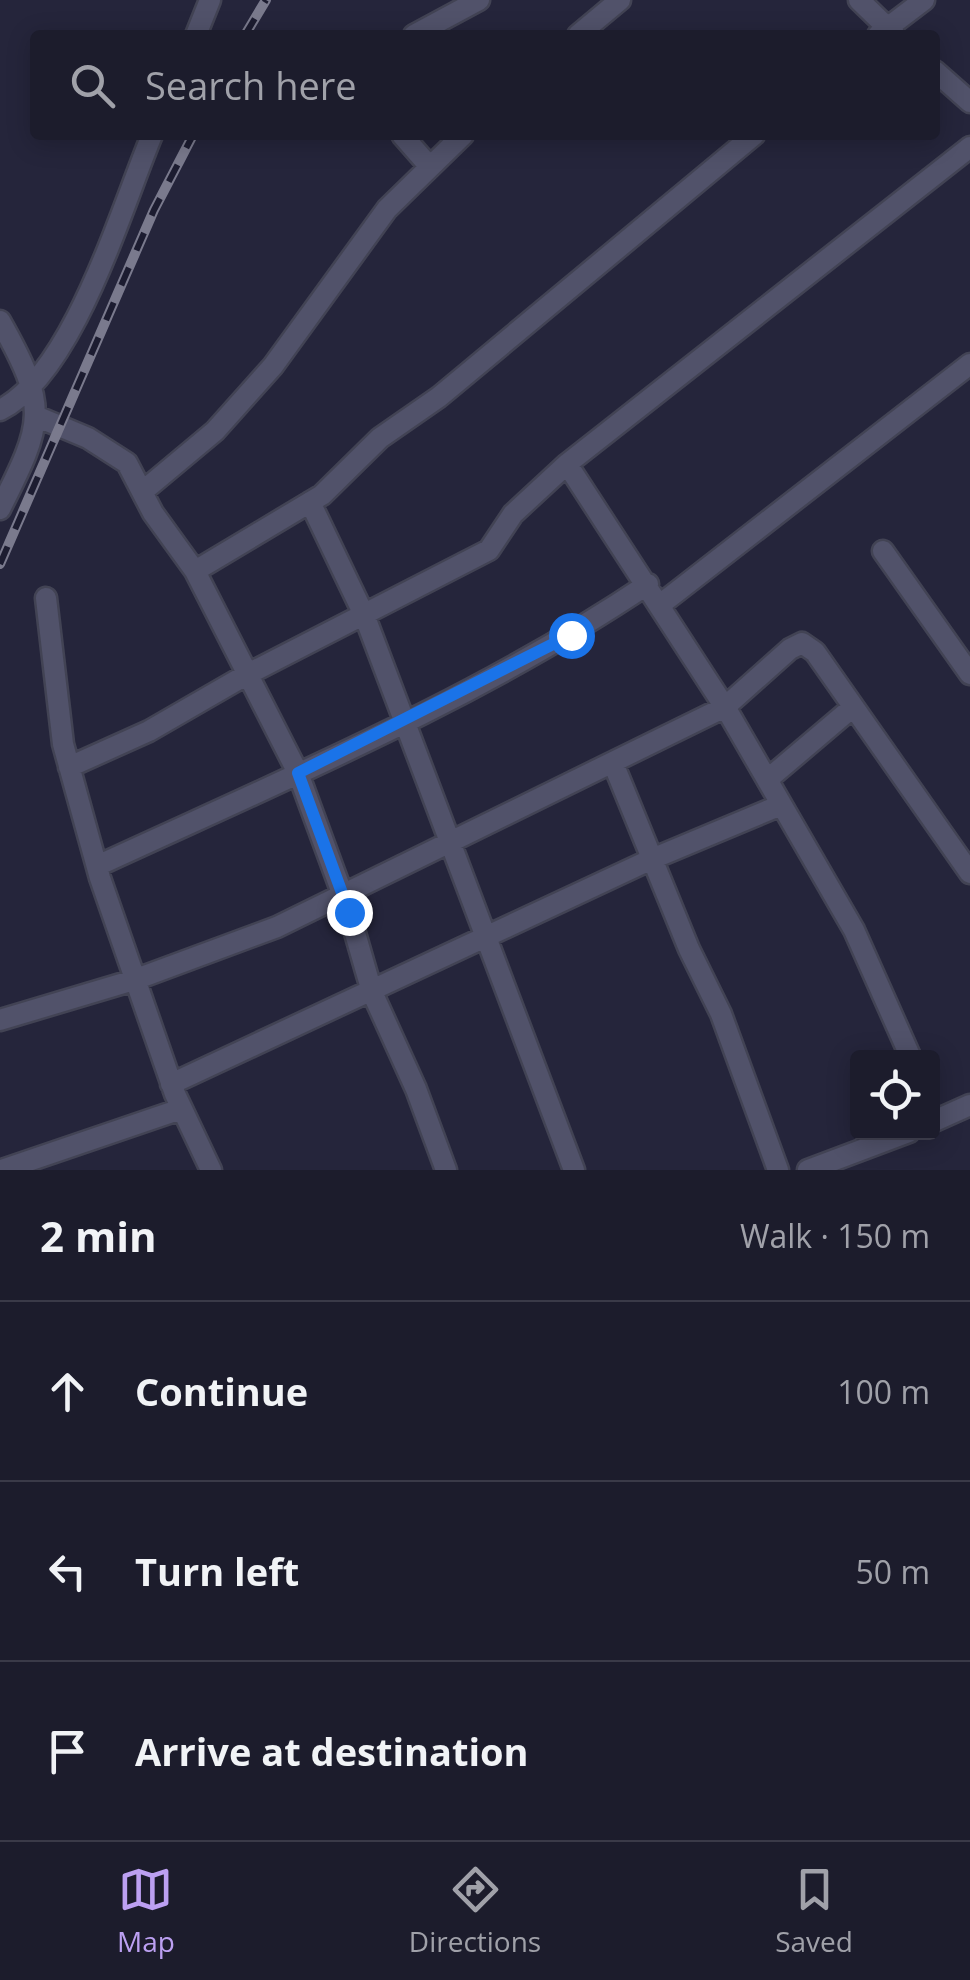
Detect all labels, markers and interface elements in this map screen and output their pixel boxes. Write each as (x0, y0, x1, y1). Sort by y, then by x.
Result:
search box (30, 30, 940, 140)
icon: search (65, 58, 120, 113)
text: Search here (145, 59, 357, 111)
route start (549, 613, 595, 659)
route end (327, 890, 373, 936)
map controls (850, 1050, 940, 1140)
button: locate (850, 1050, 940, 1140)
text: 2 min (40, 1207, 157, 1264)
text: Walk · 150 m (740, 1214, 930, 1257)
icon: ahead (40, 1364, 95, 1419)
text: Continue (135, 1365, 308, 1417)
text: 100 m (837, 1370, 930, 1413)
icon: left (40, 1544, 95, 1599)
text: Turn left (135, 1545, 299, 1597)
text: 50 m (855, 1550, 930, 1593)
icon: arrive (40, 1724, 95, 1779)
text: Arrive at destination (135, 1725, 529, 1777)
tab: Map (117, 1862, 175, 1960)
tab: Directions (409, 1862, 541, 1960)
tab: Saved (775, 1862, 853, 1960)

